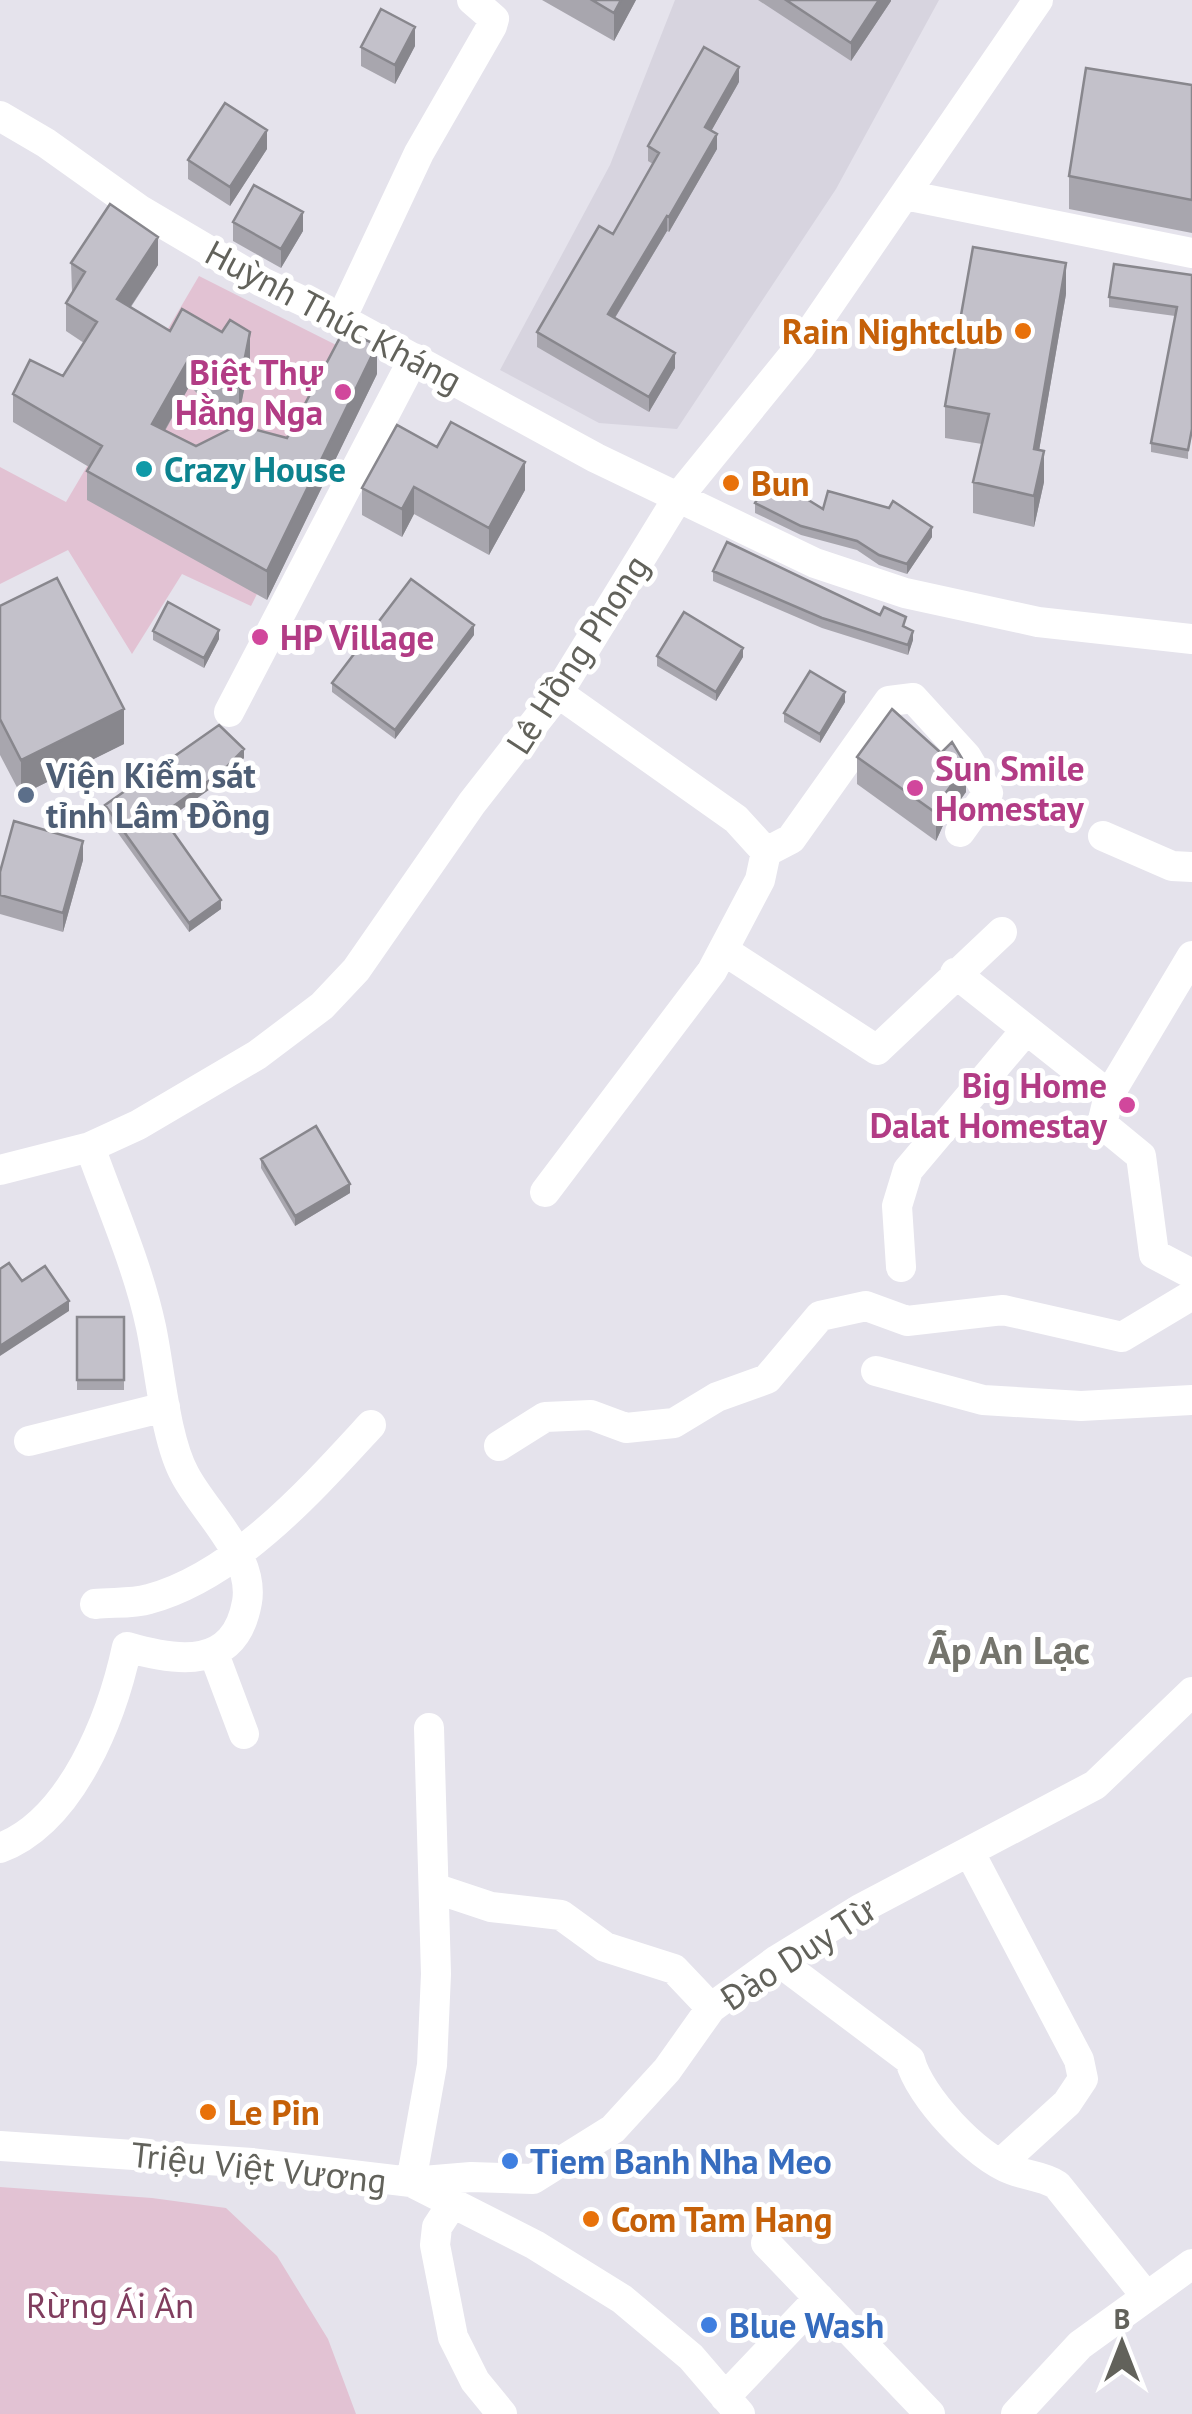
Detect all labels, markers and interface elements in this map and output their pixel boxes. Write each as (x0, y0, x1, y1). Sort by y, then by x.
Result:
street label: Huỳnh Thúc Kháng (198, 229, 470, 403)
place label: Rain Nightclub (782, 308, 1003, 354)
marker: Rain Nightclub (1012, 320, 1034, 342)
place label: Biệt Thự Hằng Nga (175, 349, 324, 435)
marker: Biệt Thự Hằng Nga (332, 381, 354, 403)
place label: Crazy House (164, 446, 346, 492)
marker: Crazy House (133, 458, 155, 480)
place label: Bun (751, 460, 810, 506)
marker: Bun (720, 472, 742, 494)
street label: Lê Hồng Phong (495, 546, 659, 762)
place label: HP Village (280, 614, 434, 660)
marker: HP Village (249, 626, 271, 648)
place label: Sun Smile Homestay (935, 745, 1085, 831)
place label: Viện Kiểm sát tỉnh Lâm Đồng (45, 752, 270, 838)
marker: Sun Smile Homestay (904, 777, 926, 799)
marker: Viện Kiểm sát tỉnh Lâm Đồng (15, 784, 37, 806)
place label: Big Home Dalat Homestay (870, 1062, 1108, 1148)
marker: Big Home Dalat Homestay (1116, 1094, 1138, 1116)
district label: Ấp An Lạc (928, 1625, 1090, 1674)
street label: Đào Duy Từ (711, 1886, 885, 2021)
place label: Le Pin (228, 2089, 320, 2135)
marker: Le Pin (197, 2101, 219, 2123)
street label: Triệu Việt Vương (129, 2131, 389, 2203)
place label: Tiem Banh Nha Meo (530, 2138, 832, 2184)
marker: Tiem Banh Nha Meo (499, 2150, 521, 2172)
place label: Com Tam Hang (611, 2196, 832, 2242)
marker: Com Tam Hang (580, 2208, 602, 2230)
park label: Rừng Ái Ân (26, 2282, 194, 2328)
north arrow (1072, 2294, 1172, 2394)
text: B (1114, 2300, 1130, 2337)
place label: Blue Wash (729, 2302, 884, 2348)
marker: Blue Wash (698, 2314, 720, 2336)

